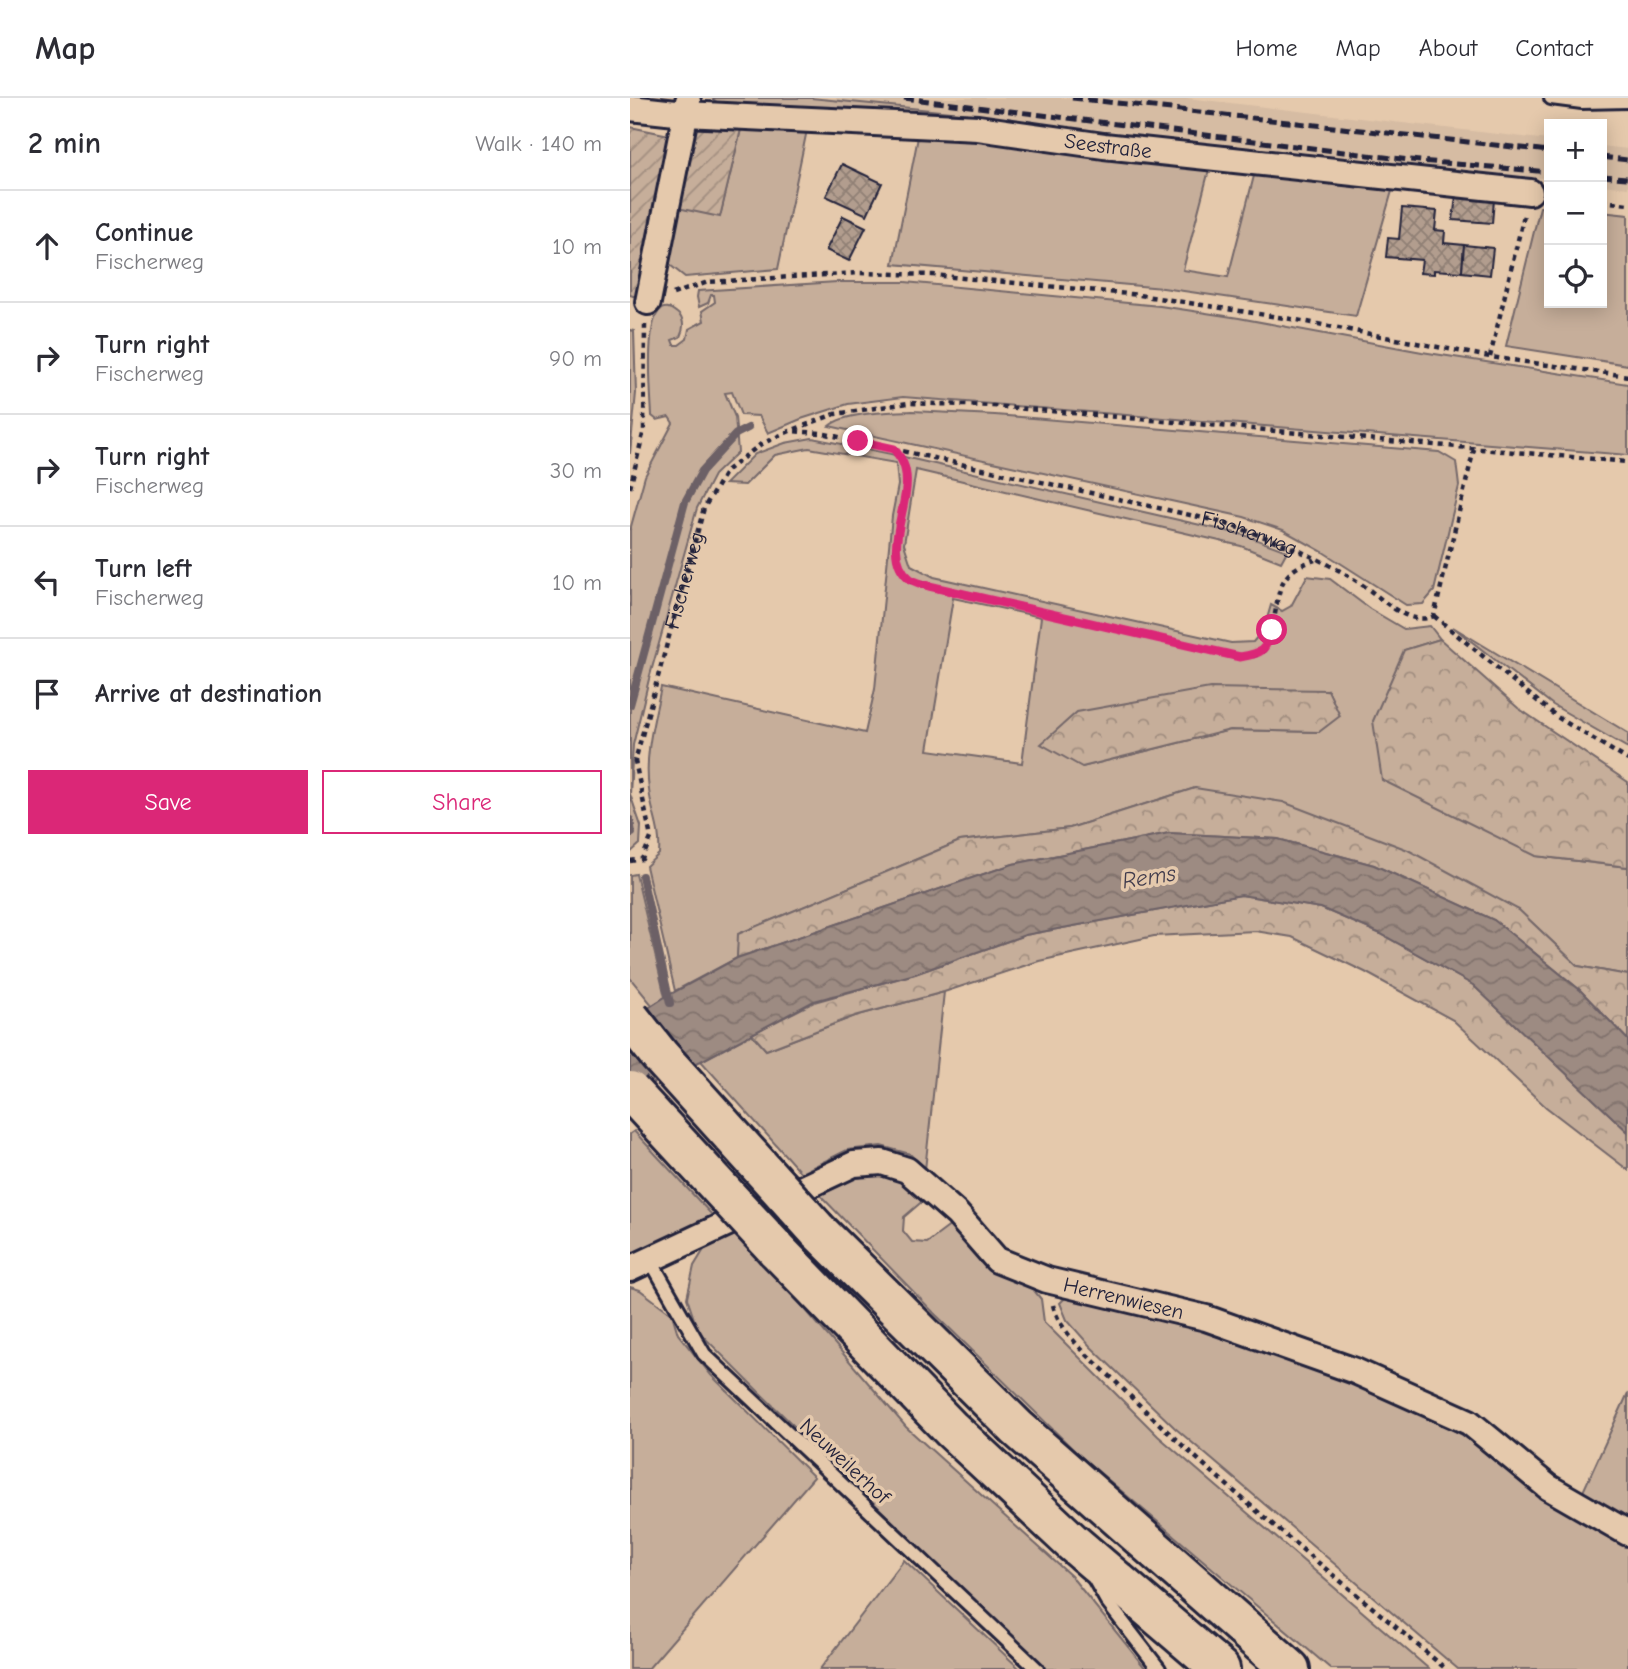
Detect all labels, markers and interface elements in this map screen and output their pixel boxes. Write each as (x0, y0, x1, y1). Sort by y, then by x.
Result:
text: Map (35, 29, 96, 67)
text: Home (1236, 34, 1297, 62)
text: Map (1335, 34, 1381, 62)
text: About (1419, 34, 1477, 62)
text: Contact (1515, 34, 1593, 62)
map controls (1544, 119, 1607, 308)
button: + (1544, 119, 1607, 182)
text: 2 min (28, 126, 101, 161)
street label: Seestraße (1063, 128, 1153, 163)
text: Walk · 140 m (475, 130, 602, 157)
button: − (1544, 182, 1607, 245)
text: Continue (95, 218, 193, 248)
icon: ahead (28, 227, 66, 265)
text: 10 m (552, 233, 602, 260)
button: locate (1544, 245, 1607, 308)
text: Fischerweg (95, 248, 204, 275)
text: Turn right (95, 330, 209, 360)
icon: right (28, 339, 66, 377)
text: 90 m (549, 345, 602, 372)
text: Fischerweg (95, 360, 204, 387)
route end (842, 425, 873, 456)
text: Turn right (95, 442, 209, 472)
icon: right (28, 451, 66, 489)
text: 30 m (550, 457, 602, 484)
text: Fischerweg (95, 472, 204, 499)
street label: Fischerweg (1199, 506, 1301, 561)
street label: Fischerweg (660, 529, 709, 632)
text: Turn left (95, 554, 192, 584)
icon: left (28, 563, 66, 601)
text: 10 m (552, 569, 602, 596)
text: Fischerweg (95, 584, 204, 611)
route start (1256, 614, 1287, 645)
icon: arrive (28, 675, 66, 713)
text: Arrive at destination (95, 679, 322, 709)
button: Save (28, 770, 308, 834)
button: Share (322, 770, 602, 834)
water label: Rems (1120, 859, 1178, 895)
street label: Herrenwiesen (1061, 1272, 1186, 1324)
street label: Neuweilerhof (795, 1413, 896, 1509)

